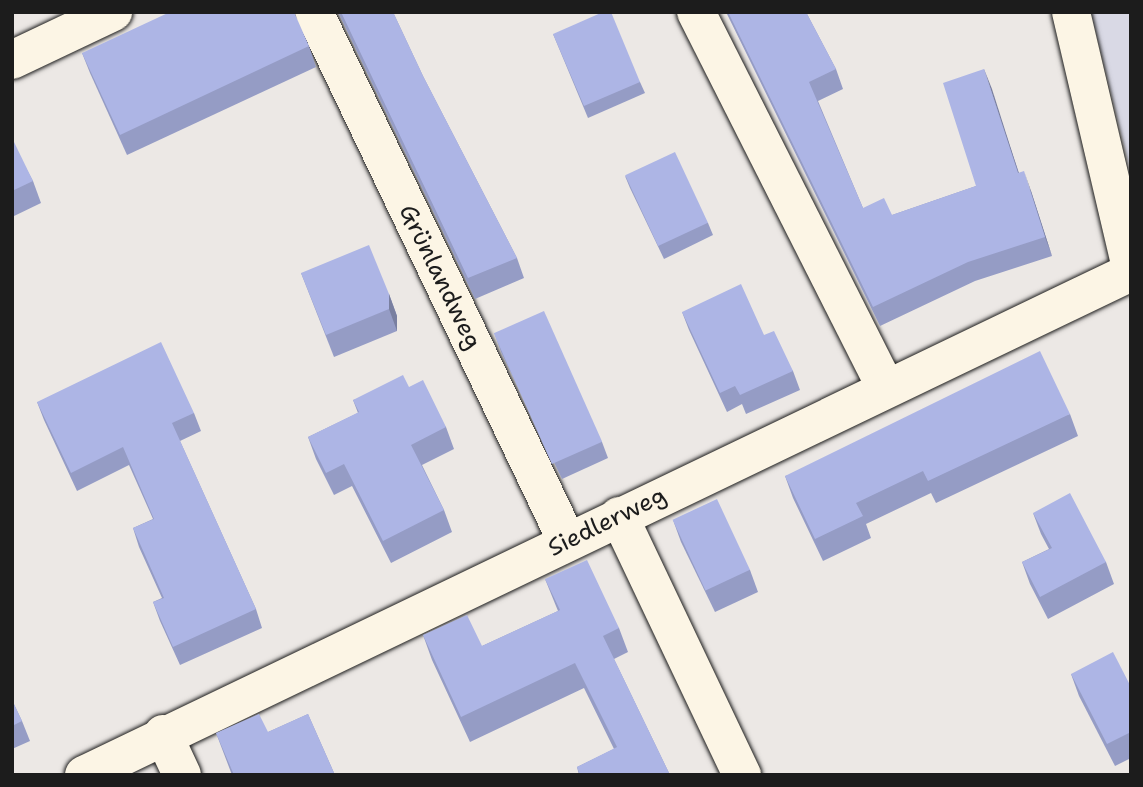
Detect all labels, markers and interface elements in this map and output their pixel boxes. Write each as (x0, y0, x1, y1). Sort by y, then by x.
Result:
street label: Grünlandweg (393, 200, 487, 354)
street label: Siedlerweg (543, 481, 671, 563)

